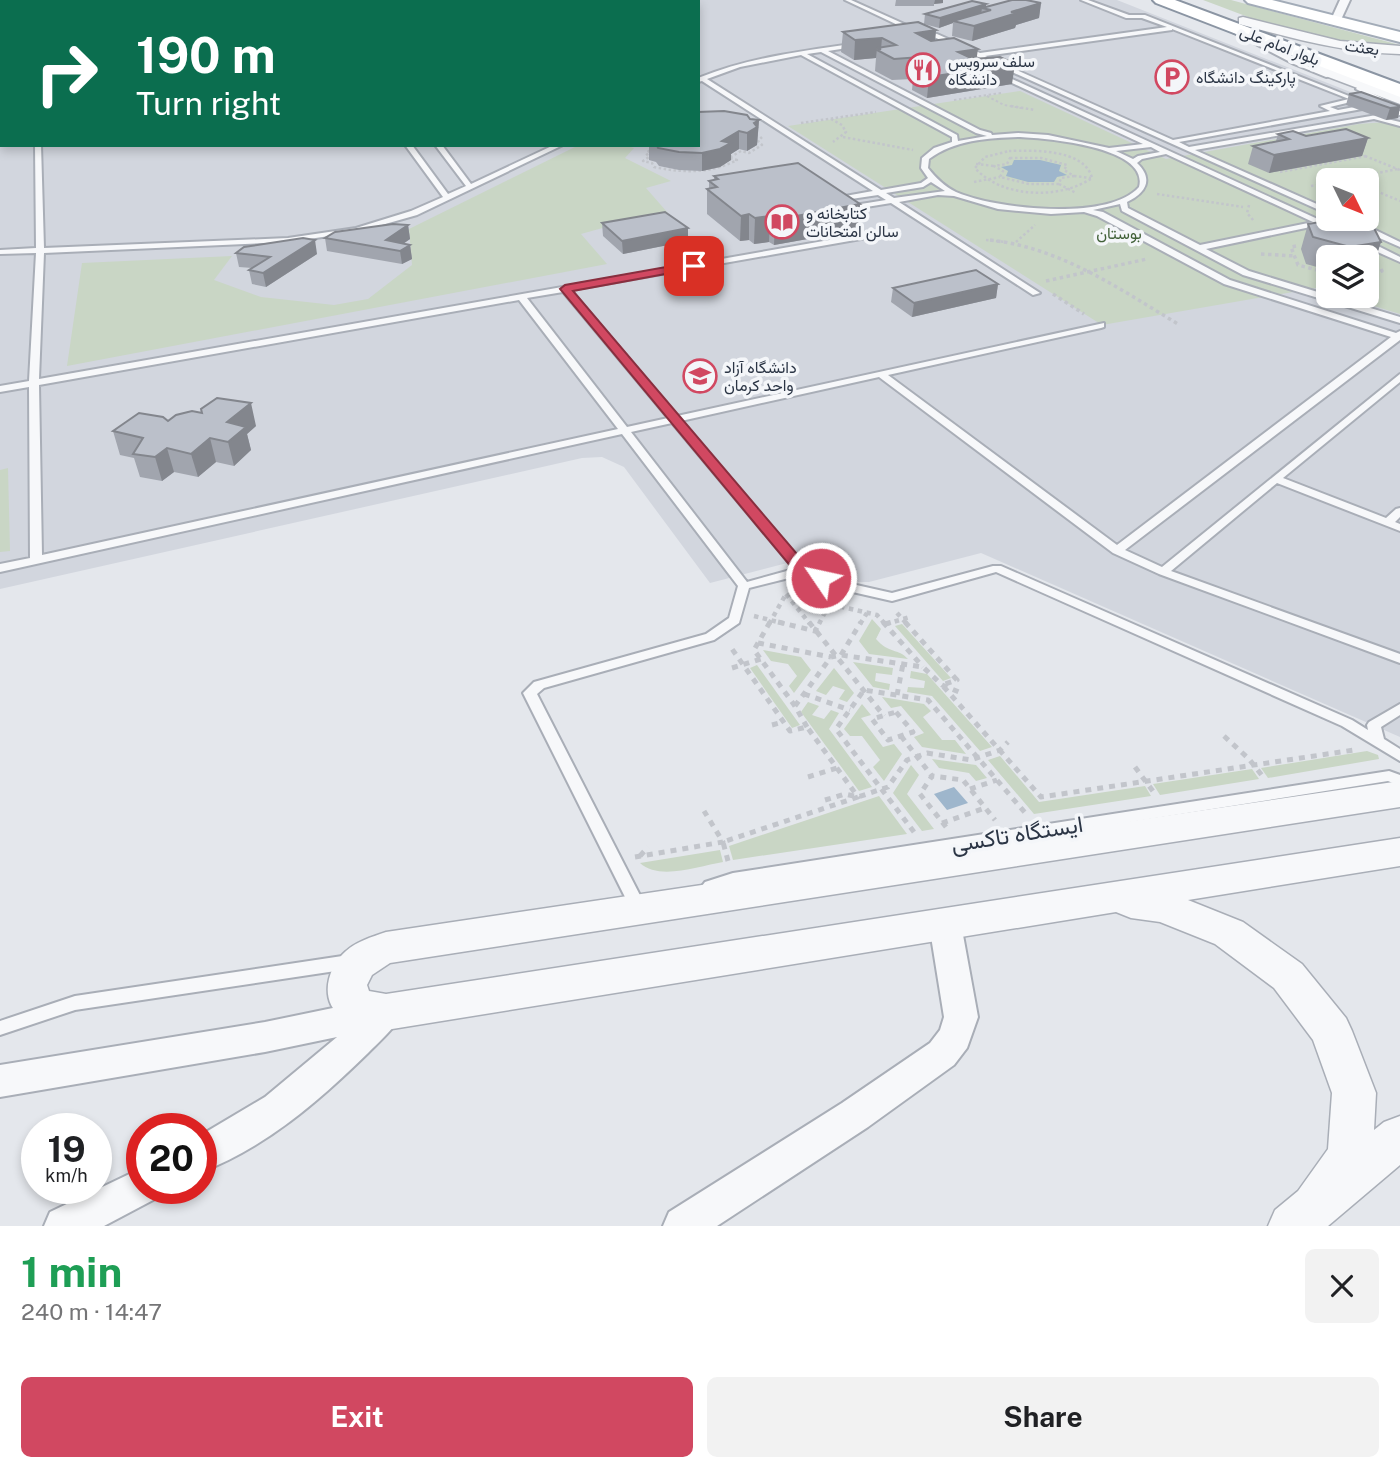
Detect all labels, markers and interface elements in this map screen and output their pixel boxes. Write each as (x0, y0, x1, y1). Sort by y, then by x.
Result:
street label: بلوار امام علی (1237, 22, 1322, 70)
text: 190 m (136, 26, 276, 84)
icon: right (21, 28, 112, 119)
street label: بعثت (1344, 36, 1380, 59)
restaurant icon: سلف سرویس دانشگاه (904, 51, 942, 89)
place label: سلف سرویس دانشگاه (948, 52, 1035, 89)
parking icon: پارکینگ دانشگاه (1153, 58, 1191, 96)
place label: پارکینگ دانشگاه (1196, 68, 1296, 89)
text: Turn right (136, 85, 281, 122)
north arrow (1316, 168, 1379, 231)
map controls (1316, 168, 1379, 308)
library icon: کتابخانه و سالن امتحانات (763, 203, 801, 241)
place label: کتابخانه و سالن امتحانات (806, 204, 899, 242)
park label: بوستان (1096, 224, 1142, 244)
pin (664, 236, 724, 296)
button: layers (1316, 245, 1379, 308)
icon: arrive (675, 247, 713, 285)
school or university icon: دانشگاه آزاد واحد کرمان (681, 357, 719, 395)
place label: دانشگاه آزاد واحد کرمان (724, 358, 797, 396)
position arrow (784, 541, 858, 615)
street label: ایستگاه تاکسی (949, 810, 1085, 858)
speed limit sign: 20 (126, 1113, 217, 1204)
text: 19 (47, 1129, 86, 1170)
text: km/h (45, 1165, 88, 1186)
text: 1 min (21, 1247, 122, 1296)
button: close (1305, 1249, 1379, 1323)
text: 240 m · 14:47 (21, 1298, 162, 1325)
button: Exit (21, 1377, 693, 1457)
button: Share (707, 1377, 1379, 1457)

